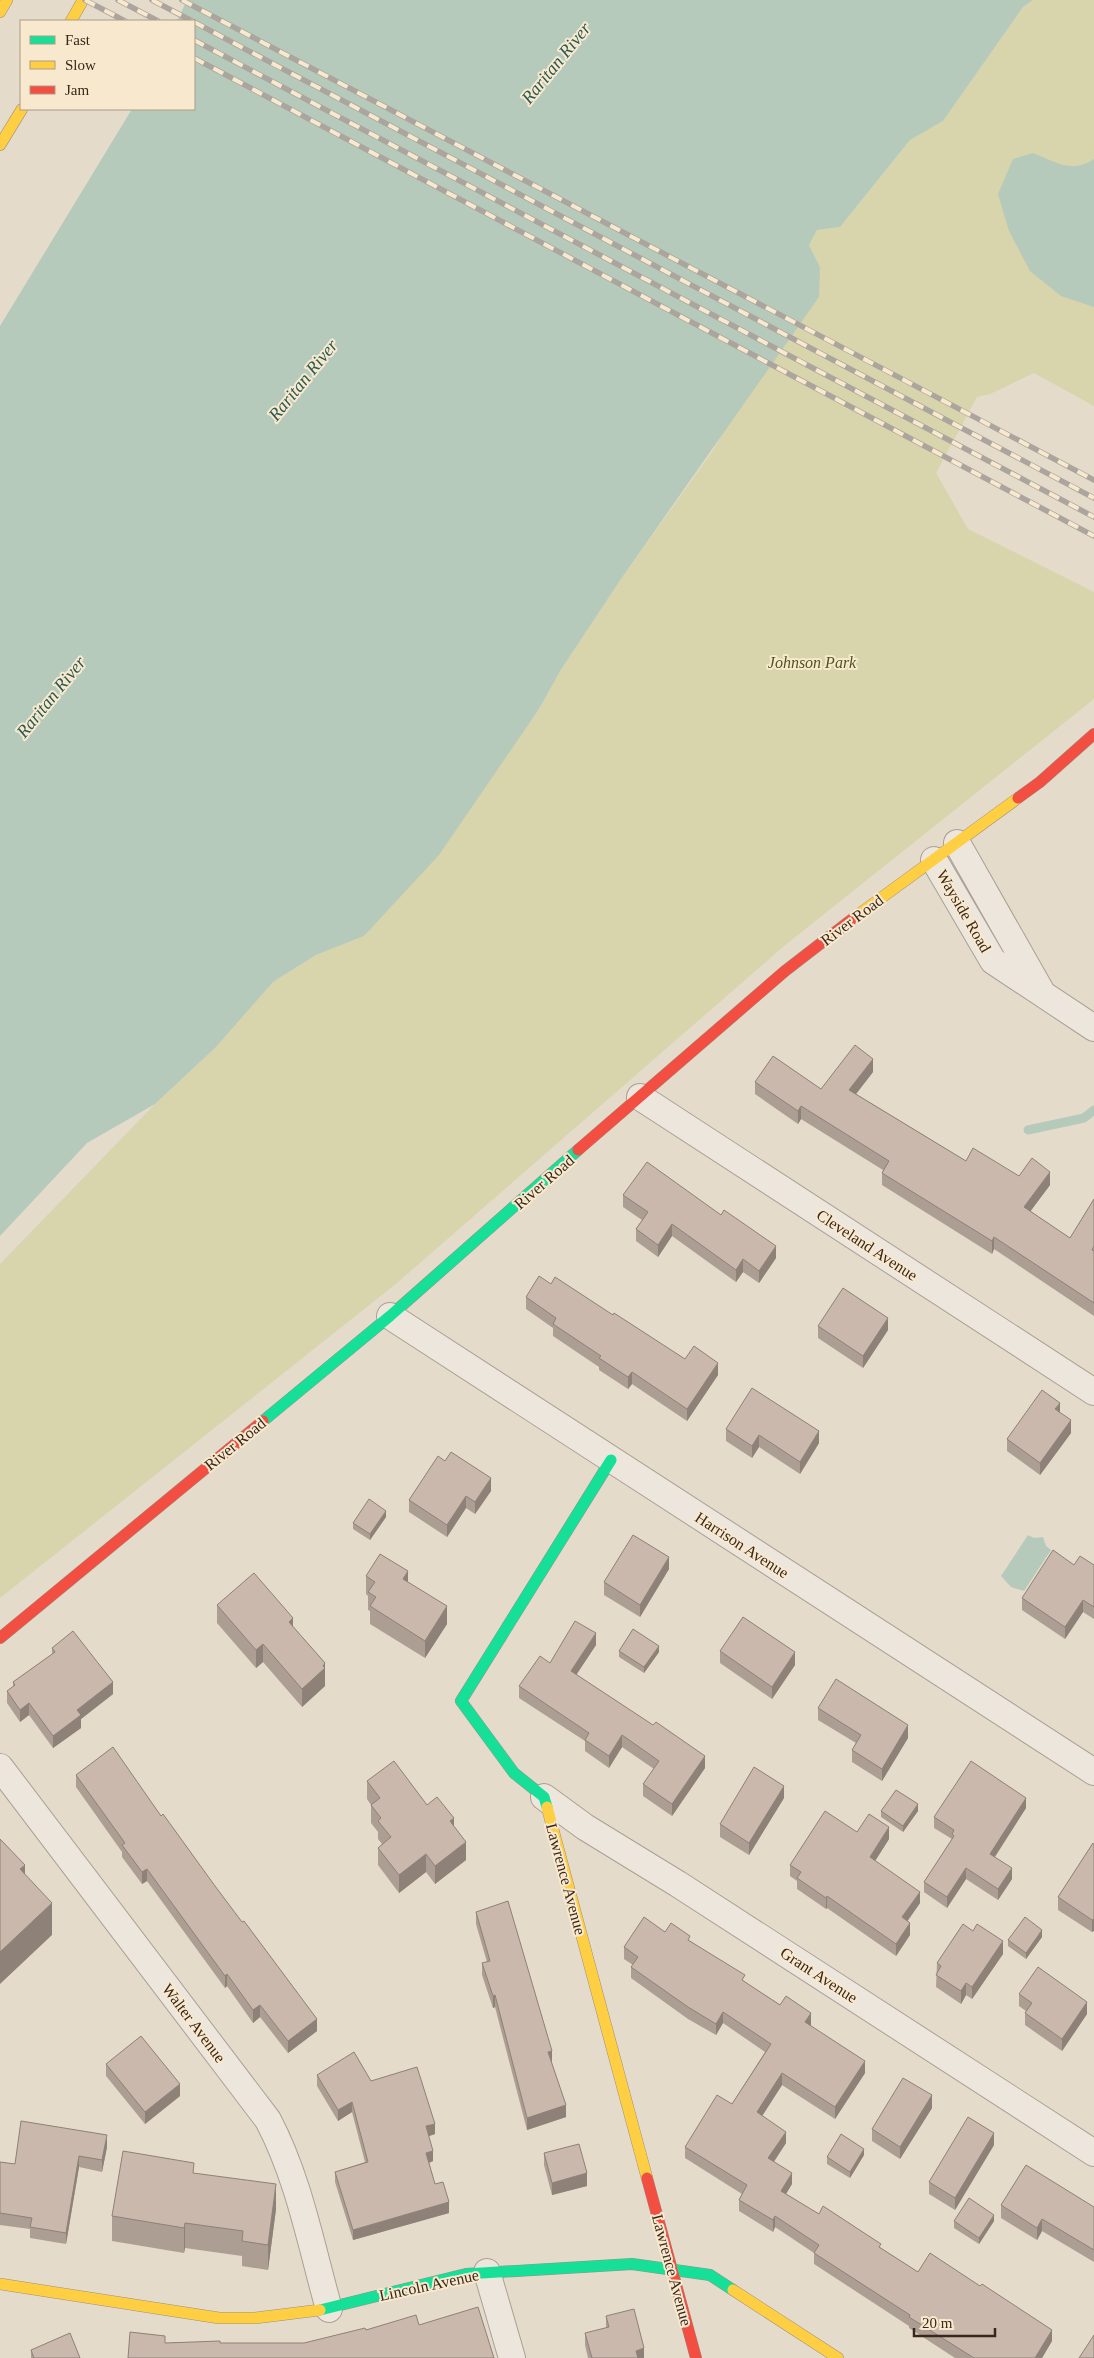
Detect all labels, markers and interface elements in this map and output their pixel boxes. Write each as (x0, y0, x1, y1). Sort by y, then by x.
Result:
water label: Raritan River (517, 18, 595, 108)
legend (20, 20, 195, 110)
text: Fast (65, 32, 91, 48)
text: Slow (65, 57, 96, 73)
text: Jam (65, 82, 89, 98)
water label: Raritan River (264, 335, 342, 425)
water label: Raritan River (12, 652, 90, 742)
park label: Johnson Park (768, 654, 857, 671)
street label: Wayside Road (933, 867, 994, 956)
street label: River Road (818, 891, 886, 949)
street label: River Road (511, 1152, 577, 1212)
street label: Cleveland Avenue (813, 1206, 921, 1284)
street label: River Road (201, 1414, 269, 1474)
street label: Harrison Avenue (692, 1509, 792, 1581)
street label: Lawrence Avenue (543, 1821, 589, 1937)
street label: Grant Avenue (777, 1944, 861, 2006)
street label: Walter Avenue (159, 1980, 229, 2066)
street label: Lawrence Avenue (649, 2212, 695, 2328)
street label: Lincoln Avenue (378, 2266, 480, 2304)
scale bar (914, 2306, 995, 2338)
text: 20 m (922, 2315, 953, 2331)

